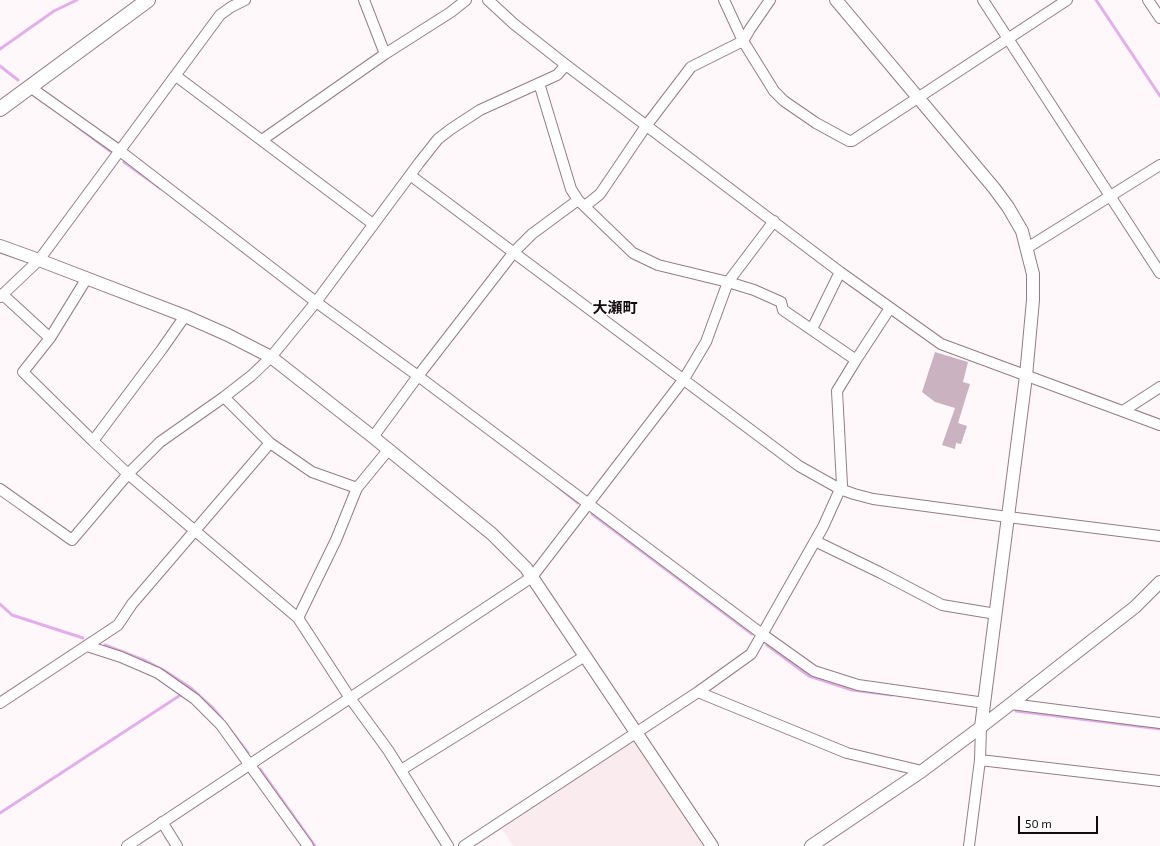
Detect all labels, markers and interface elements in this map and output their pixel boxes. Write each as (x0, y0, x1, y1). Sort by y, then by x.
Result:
district label: 大瀬町 (593, 299, 637, 317)
scale bar (1020, 808, 1100, 834)
text: 50 m (1025, 816, 1052, 830)

